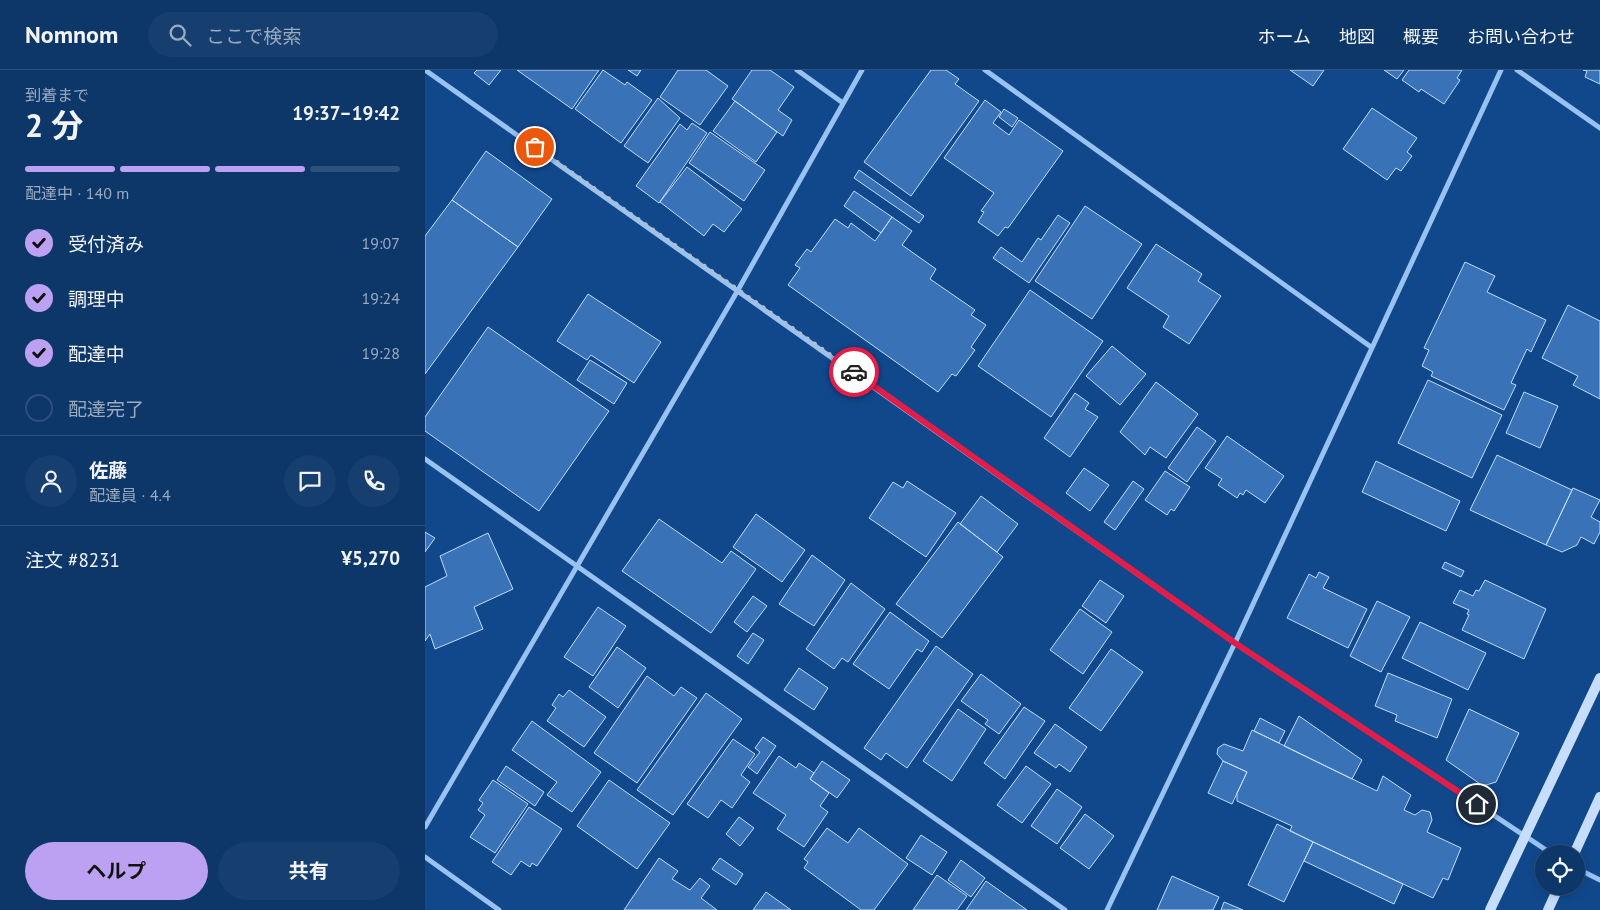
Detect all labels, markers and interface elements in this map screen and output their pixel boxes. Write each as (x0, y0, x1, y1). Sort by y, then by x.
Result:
search box (148, 12, 498, 57)
text: Nomnom (25, 19, 118, 50)
icon: search (166, 21, 194, 49)
text: ここで検索 (206, 24, 301, 48)
text: ホーム (1258, 25, 1311, 48)
text: 地図 (1339, 25, 1375, 48)
text: 概要 (1403, 25, 1439, 48)
text: お問い合わせ (1467, 25, 1575, 48)
text: 到着まで (25, 85, 89, 105)
text: 19:37–19:42 (292, 101, 400, 125)
text: 2 分 (25, 104, 83, 146)
pin (514, 126, 556, 168)
icon: bag (521, 133, 549, 161)
text: 配達中 · 140 m (25, 183, 129, 203)
icon: check (25, 229, 53, 257)
text: 受付済み (68, 232, 144, 256)
text: 19:07 (362, 233, 400, 253)
icon: check (25, 284, 53, 312)
text: 調理中 (68, 287, 125, 311)
text: 19:24 (362, 288, 400, 308)
icon: check (25, 339, 53, 367)
text: 配達中 (68, 342, 125, 366)
text: 19:28 (362, 343, 400, 363)
courier (829, 347, 879, 397)
icon: car (840, 358, 868, 386)
text: 配達完了 (68, 397, 144, 421)
button: person (25, 455, 77, 507)
button: chat (284, 455, 336, 507)
button: phone (348, 455, 400, 507)
text: 佐藤 (89, 458, 127, 482)
text: 配達員 · 4.4 (89, 485, 171, 505)
text: ¥5,270 (341, 546, 400, 570)
text: 注文 #8231 (25, 548, 120, 572)
pin (1456, 783, 1498, 825)
icon: home (1463, 790, 1491, 818)
button: ヘルプ (25, 842, 208, 900)
button: 共有 (218, 842, 400, 900)
map controls (1535, 845, 1585, 895)
button: locate (1535, 845, 1585, 895)

